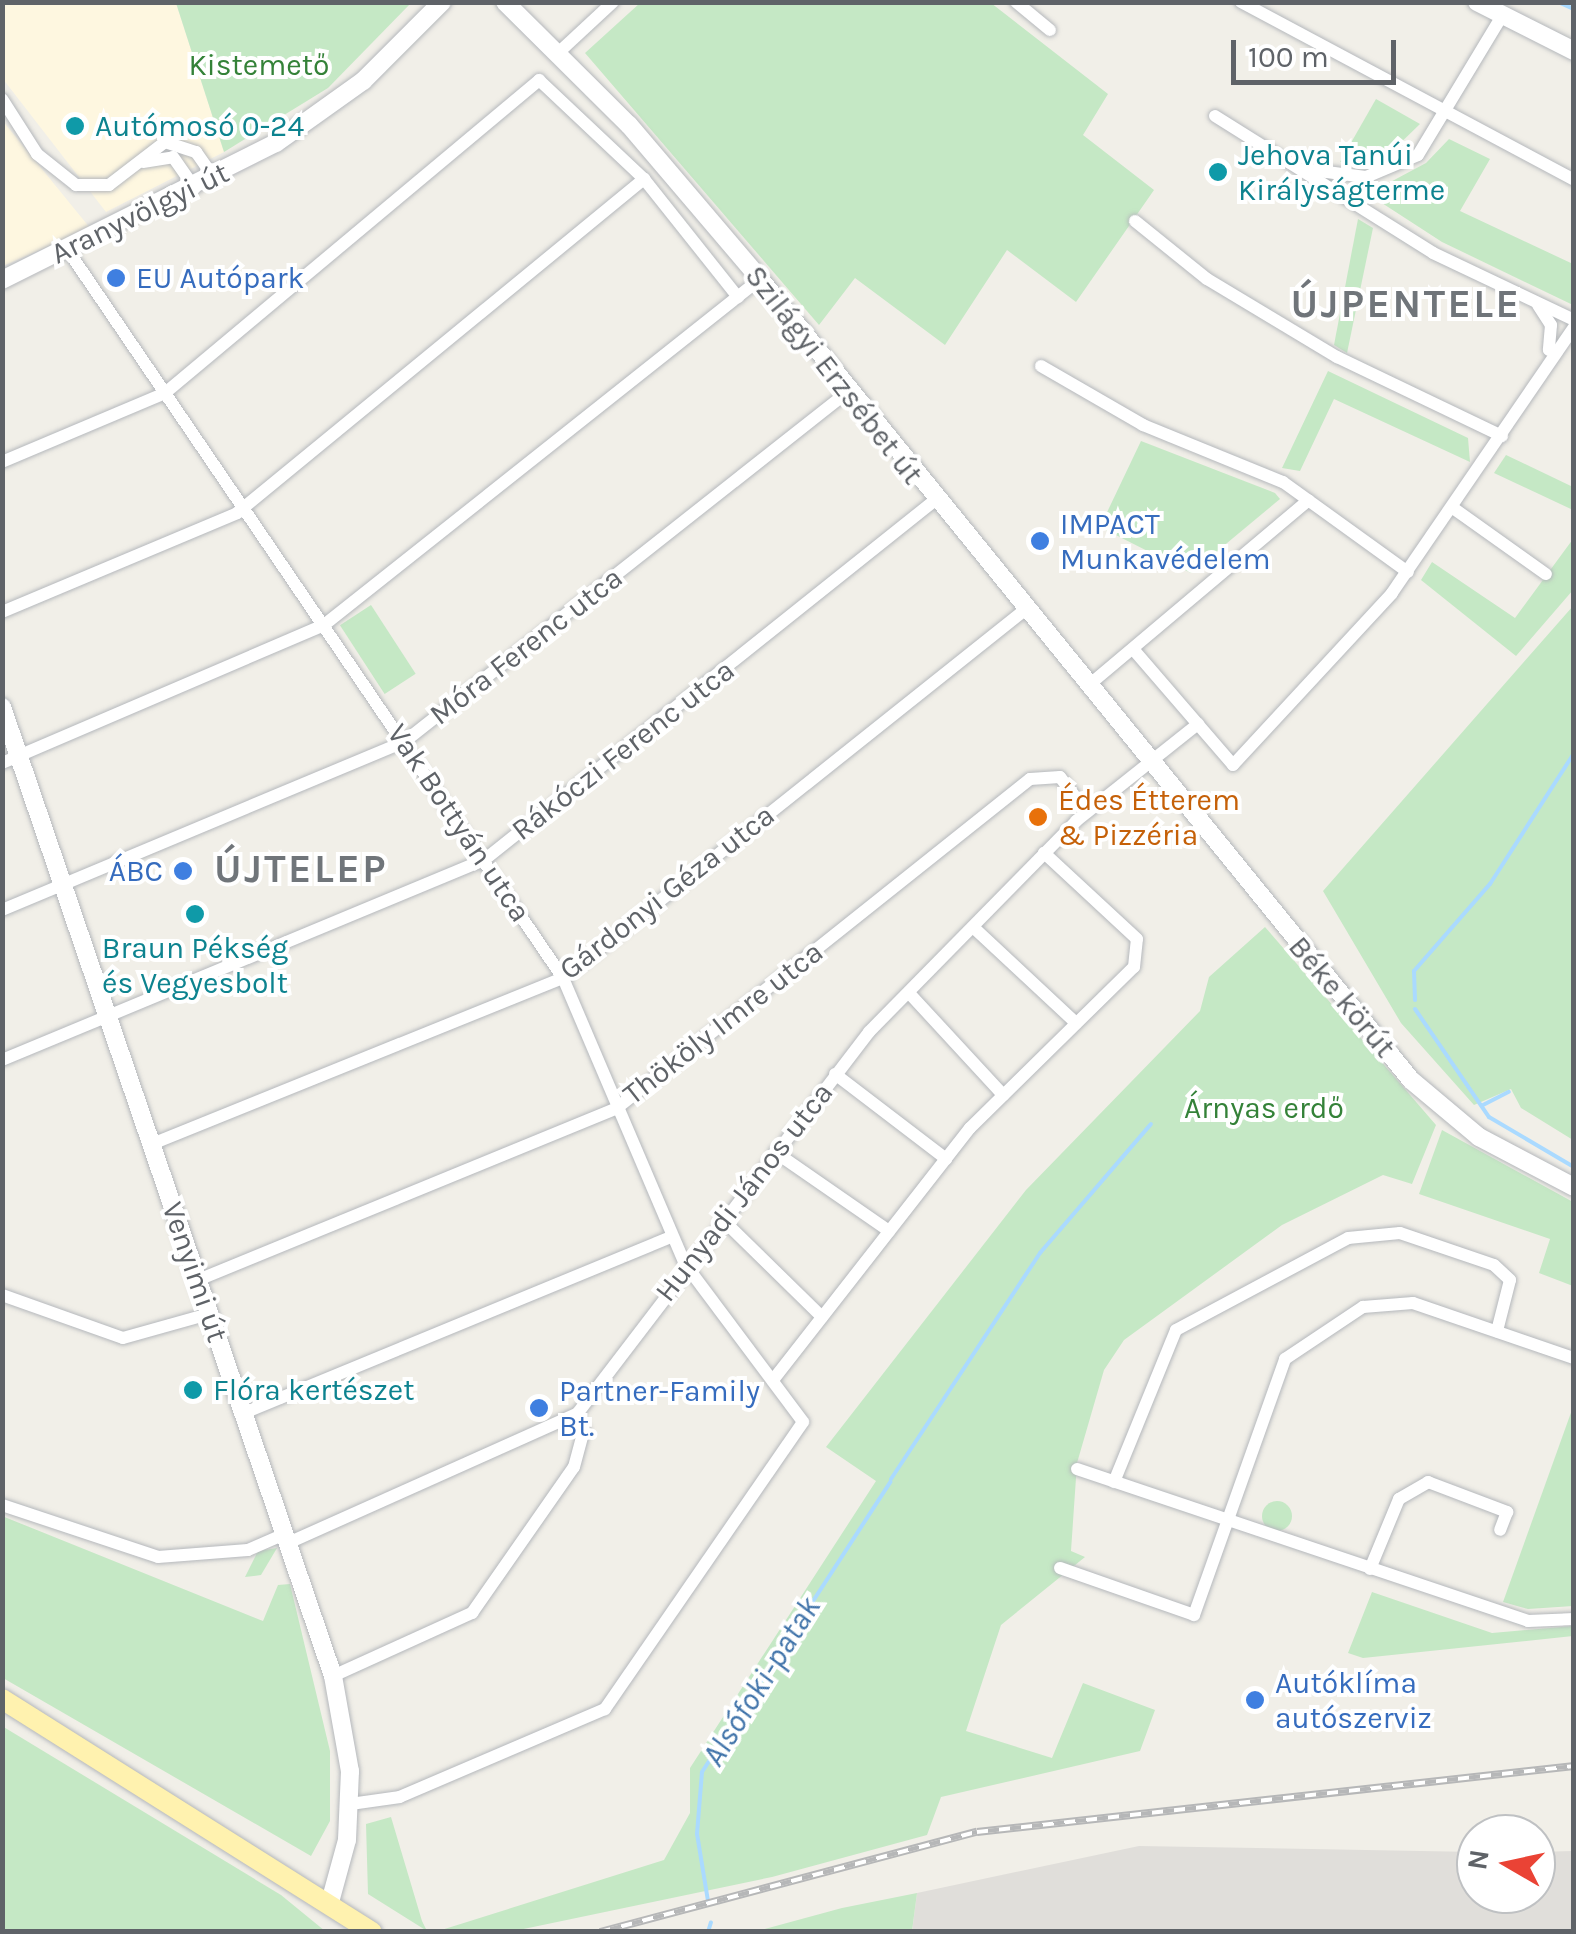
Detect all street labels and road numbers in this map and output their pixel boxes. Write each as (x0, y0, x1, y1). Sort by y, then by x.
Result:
street label: Aranyvölgyi út (45, 154, 235, 272)
street label: Szilágyi Erzsébet út (737, 258, 931, 492)
street label: Móra Ferenc utca (422, 559, 630, 733)
street label: Rákóczi Ferenc utca (504, 652, 742, 848)
street label: Vak Bottyán utca (379, 717, 539, 929)
street label: Gárdonyi Géza utca (552, 797, 782, 987)
street label: Béke körút (1281, 929, 1403, 1065)
street label: Thököly Imre utca (616, 934, 830, 1112)
street label: Hunyadi János utca (647, 1075, 841, 1309)
street label: Venyimi út (154, 1197, 236, 1347)

